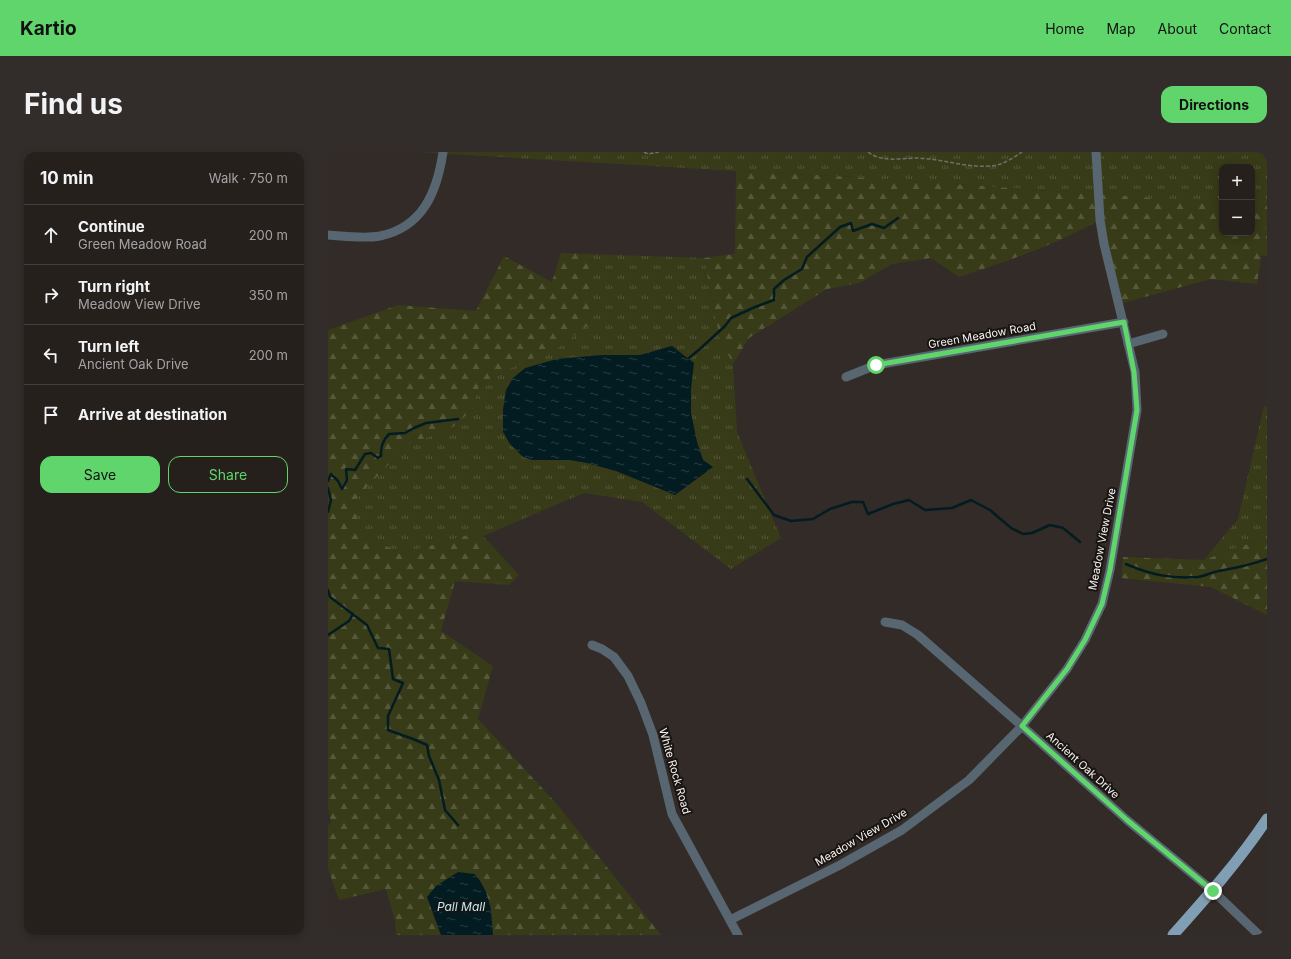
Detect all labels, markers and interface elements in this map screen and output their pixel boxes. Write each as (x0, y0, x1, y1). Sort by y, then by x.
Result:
text: Kartio (20, 17, 77, 40)
text: Home (1045, 20, 1084, 37)
text: Map (1106, 20, 1136, 37)
text: About (1158, 20, 1197, 37)
text: Contact (1219, 20, 1271, 37)
button: Directions (1161, 86, 1267, 123)
text: Find us (24, 87, 123, 121)
map controls (1219, 164, 1255, 236)
button: + (1219, 164, 1255, 200)
text: 10 min (40, 168, 94, 188)
text: Walk · 750 m (209, 170, 288, 186)
button: − (1219, 200, 1255, 236)
text: Continue (78, 217, 145, 236)
icon: ahead (40, 224, 62, 246)
text: 200 m (249, 227, 288, 243)
text: Green Meadow Road (78, 236, 207, 252)
text: Turn right (78, 277, 150, 296)
icon: right (40, 284, 62, 306)
text: 350 m (249, 287, 288, 303)
text: Meadow View Drive (78, 296, 201, 312)
street label: Green Meadow Road (927, 319, 1037, 351)
text: Turn left (78, 337, 139, 356)
icon: left (40, 344, 62, 366)
text: 200 m (249, 347, 288, 363)
text: Ancient Oak Drive (78, 356, 189, 372)
route start (867, 356, 885, 374)
icon: arrive (40, 404, 62, 426)
text: Arrive at destination (78, 405, 227, 424)
button: Save (40, 456, 160, 493)
button: Share (168, 456, 288, 493)
street label: Meadow View Drive (1085, 487, 1119, 591)
street label: White Rock Road (656, 727, 694, 815)
street label: Ancient Oak Drive (1044, 728, 1122, 802)
street label: Meadow View Drive (813, 805, 909, 869)
route end (1204, 882, 1222, 900)
water label: Pall Mall (437, 899, 485, 914)

